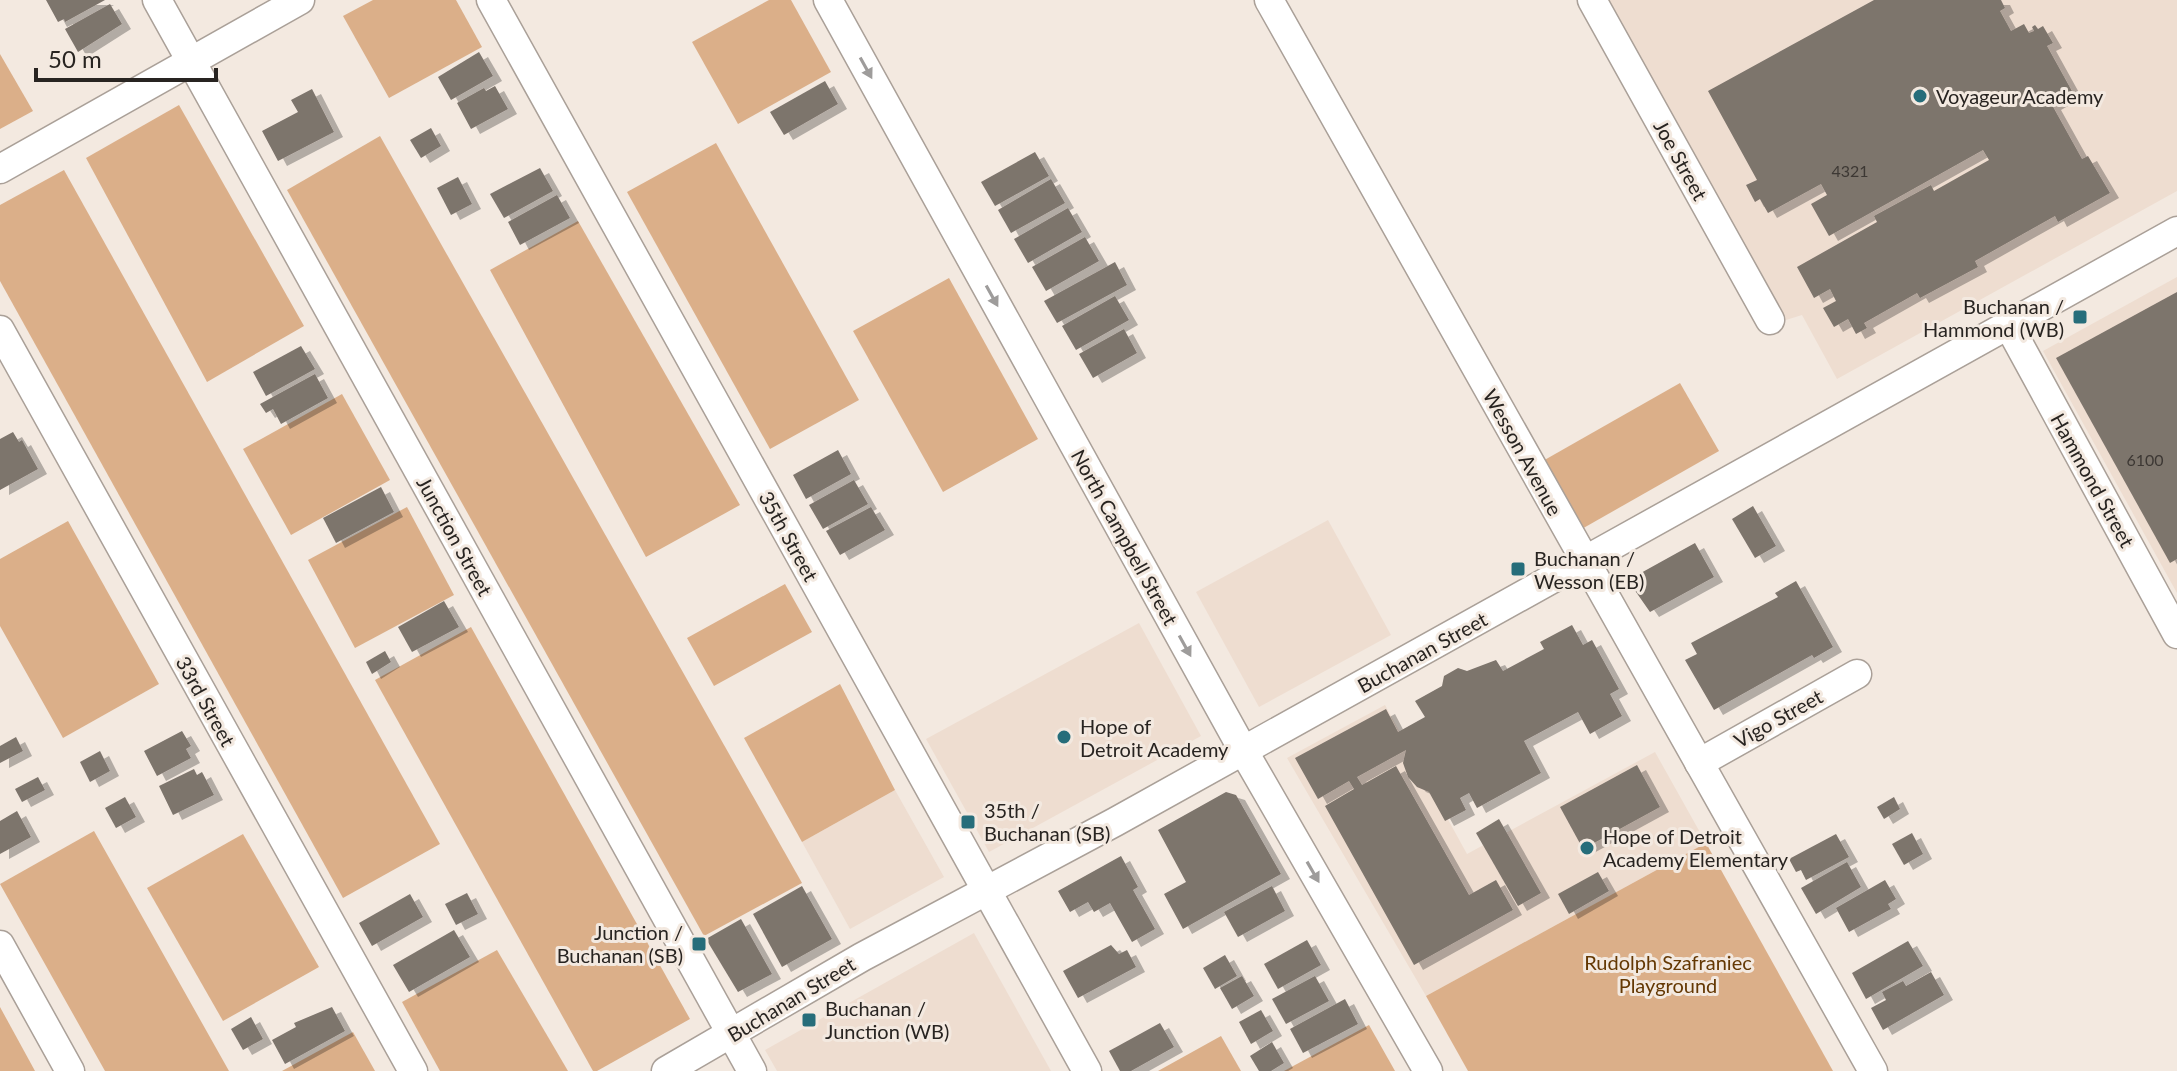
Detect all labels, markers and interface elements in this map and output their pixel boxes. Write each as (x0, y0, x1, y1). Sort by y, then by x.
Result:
scale bar (36, 32, 216, 82)
text: 50 m (48, 44, 102, 73)
one-way arrow (859, 57, 873, 80)
place label: Voyageur Academy (1936, 84, 2104, 108)
marker: Voyageur Academy (1911, 87, 1929, 105)
street label: Joe Street (1649, 116, 1713, 204)
house number: 4321 (1831, 161, 1869, 180)
one-way arrow (985, 285, 999, 307)
place label: Buchanan / Hammond (WB) (1923, 294, 2064, 341)
marker: Buchanan / Hammond (WB) (2071, 308, 2089, 326)
street label: Wesson Avenue (1478, 385, 1568, 519)
street label: Hammond Street (2046, 409, 2140, 551)
street label: North Campbell Street (1067, 445, 1183, 629)
house number: 6100 (2126, 450, 2164, 469)
street label: Junction Street (412, 472, 498, 600)
street label: 35th Street (754, 487, 824, 585)
place label: Buchanan / Wesson (EB) (1534, 546, 1644, 593)
marker: Buchanan / Wesson (EB) (1509, 560, 1527, 578)
street label: Buchanan Street (1353, 606, 1491, 698)
one-way arrow (1178, 635, 1192, 657)
street label: 33rd Street (171, 652, 241, 750)
street label: Vigo Street (1729, 684, 1827, 752)
place label: Hope of Detroit Academy (1080, 714, 1229, 761)
marker: Hope of Detroit Academy (1055, 728, 1073, 746)
place label: 35th / Buchanan (SB) (984, 798, 1110, 845)
marker: 35th / Buchanan (SB) (959, 813, 977, 831)
place label: Hope of Detroit Academy Elementary (1603, 824, 1789, 871)
marker: Hope of Detroit Academy Elementary (1578, 839, 1596, 857)
one-way arrow (1306, 861, 1320, 883)
place label: Junction / Buchanan (SB) (557, 920, 683, 967)
marker: Junction / Buchanan (SB) (690, 935, 708, 953)
park label: Rudolph Szafraniec Playground (1584, 950, 1752, 997)
street label: Buchanan Street (723, 951, 859, 1047)
place label: Buchanan / Junction (WB) (825, 996, 949, 1043)
marker: Buchanan / Junction (WB) (800, 1011, 818, 1029)

